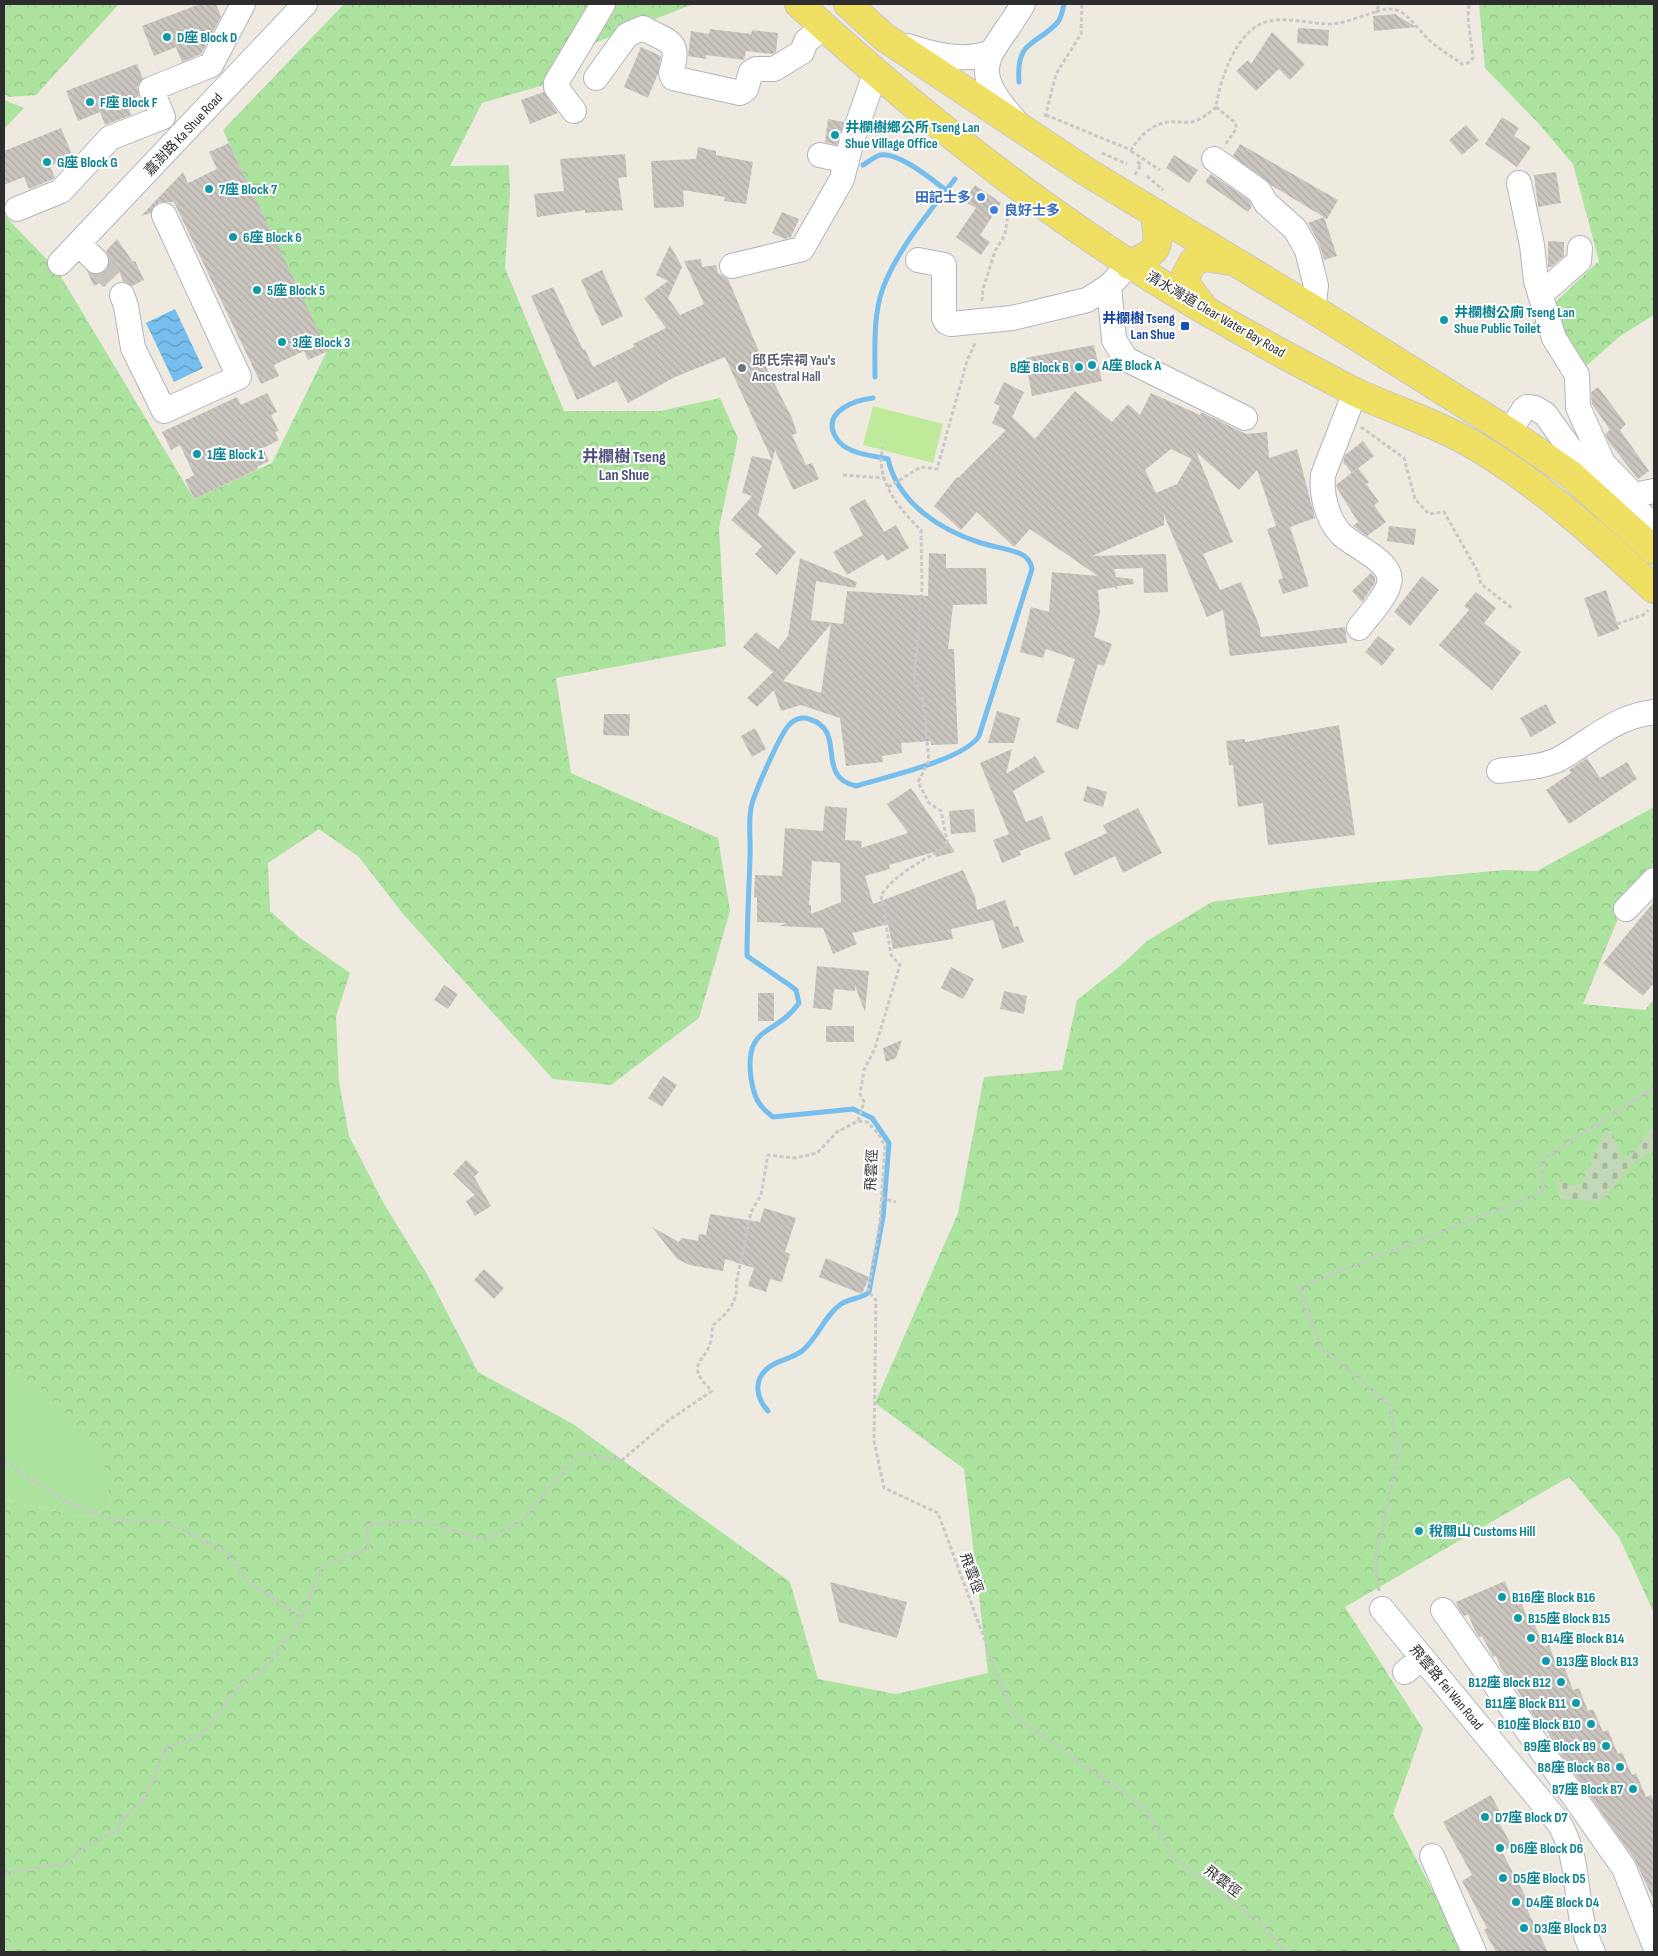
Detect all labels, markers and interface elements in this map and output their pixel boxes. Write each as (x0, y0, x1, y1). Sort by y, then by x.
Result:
place label: D座 Block D (177, 29, 237, 46)
marker: D座 Block D (161, 31, 173, 43)
street label: 嘉澍路 Ka Shue Road (141, 89, 226, 179)
place label: F座 Block F (100, 94, 158, 111)
marker: F座 Block F (84, 96, 96, 108)
place label: 井欄樹鄉公所 Tseng Lan Shue Village Office (845, 119, 980, 152)
marker: 井欄樹鄉公所 Tseng Lan Shue Village Office (829, 129, 841, 141)
place label: G座 Block G (57, 154, 117, 171)
marker: G座 Block G (41, 156, 53, 168)
place label: 7座 Block 7 (219, 181, 278, 198)
marker: 7座 Block 7 (203, 183, 215, 195)
place label: 田記士多 (915, 189, 971, 206)
marker: 田記士多 (975, 191, 987, 203)
place label: 良好士多 (1004, 202, 1060, 219)
marker: 良好士多 (988, 204, 1000, 216)
place label: 6座 Block 6 (243, 229, 302, 246)
marker: 6座 Block 6 (227, 231, 239, 243)
street label: 清水灣道 Clear Water Bay Road (1143, 268, 1288, 361)
place label: 5座 Block 5 (267, 282, 325, 299)
marker: 5座 Block 5 (251, 284, 263, 296)
place label: 井欄樹公廁 Tseng Lan Shue Public Toilet (1454, 304, 1575, 337)
place label: 井欄樹 Tseng Lan Shue (1102, 310, 1175, 343)
marker: 井欄樹公廁 Tseng Lan Shue Public Toilet (1438, 314, 1450, 326)
marker: 井欄樹 Tseng Lan Shue (1179, 320, 1191, 332)
place label: 3座 Block 3 (292, 334, 350, 351)
marker: 3座 Block 3 (276, 336, 288, 348)
place label: 邱氏宗祠 Yau's Ancestral Hall (751, 352, 836, 385)
place label: A座 Block A (1101, 357, 1161, 374)
place label: B座 Block B (1010, 359, 1069, 376)
marker: A座 Block A (1086, 359, 1098, 371)
marker: B座 Block B (1073, 361, 1085, 373)
marker: 邱氏宗祠 Yau's Ancestral Hall (736, 362, 748, 374)
place label: 1座 Block 1 (207, 446, 264, 463)
district label: 井欄樹 Tseng Lan Shue (582, 447, 666, 485)
marker: 1座 Block 1 (191, 448, 203, 460)
street label: 飛雲徑 (862, 1149, 881, 1191)
place label: 稅關山 Customs Hill (1429, 1523, 1535, 1540)
marker: 稅關山 Customs Hill (1413, 1525, 1425, 1537)
street label: 飛雲徑 (956, 1551, 987, 1596)
place label: B16座 Block B16 (1512, 1589, 1596, 1606)
marker: B16座 Block B16 (1496, 1591, 1508, 1603)
place label: B15座 Block B15 (1528, 1610, 1610, 1627)
marker: B15座 Block B15 (1512, 1612, 1524, 1624)
place label: B14座 Block B14 (1541, 1630, 1625, 1647)
marker: B14座 Block B14 (1525, 1632, 1537, 1644)
street label: 飛雲路 Fei Wan Road (1406, 1641, 1487, 1733)
place label: B13座 Block B13 (1556, 1653, 1639, 1670)
marker: B13座 Block B13 (1540, 1655, 1552, 1667)
place label: B12座 Block B12 (1468, 1674, 1551, 1691)
marker: B12座 Block B12 (1555, 1676, 1567, 1688)
place label: B11座 Block B11 (1485, 1695, 1566, 1712)
marker: B11座 Block B11 (1570, 1697, 1582, 1709)
place label: B10座 Block B10 (1498, 1716, 1581, 1733)
marker: B10座 Block B10 (1585, 1718, 1597, 1730)
place label: B9座 Block B9 (1524, 1738, 1596, 1755)
marker: B9座 Block B9 (1600, 1740, 1612, 1752)
place label: B8座 Block B8 (1538, 1759, 1610, 1776)
marker: B8座 Block B8 (1614, 1761, 1626, 1773)
place label: B7座 Block B7 (1552, 1781, 1624, 1798)
marker: B7座 Block B7 (1627, 1783, 1639, 1795)
place label: D7座 Block D7 (1495, 1809, 1568, 1826)
marker: D7座 Block D7 (1479, 1811, 1491, 1823)
place label: D6座 Block D6 (1510, 1840, 1584, 1857)
marker: D6座 Block D6 (1494, 1842, 1506, 1854)
street label: 飛雲徑 (1201, 1862, 1245, 1901)
place label: D5座 Block D5 (1513, 1870, 1586, 1887)
marker: D5座 Block D5 (1497, 1872, 1509, 1884)
place label: D4座 Block D4 (1526, 1894, 1600, 1911)
marker: D4座 Block D4 (1510, 1896, 1522, 1908)
place label: D3座 Block D3 (1534, 1920, 1607, 1937)
marker: D3座 Block D3 (1518, 1922, 1530, 1934)

